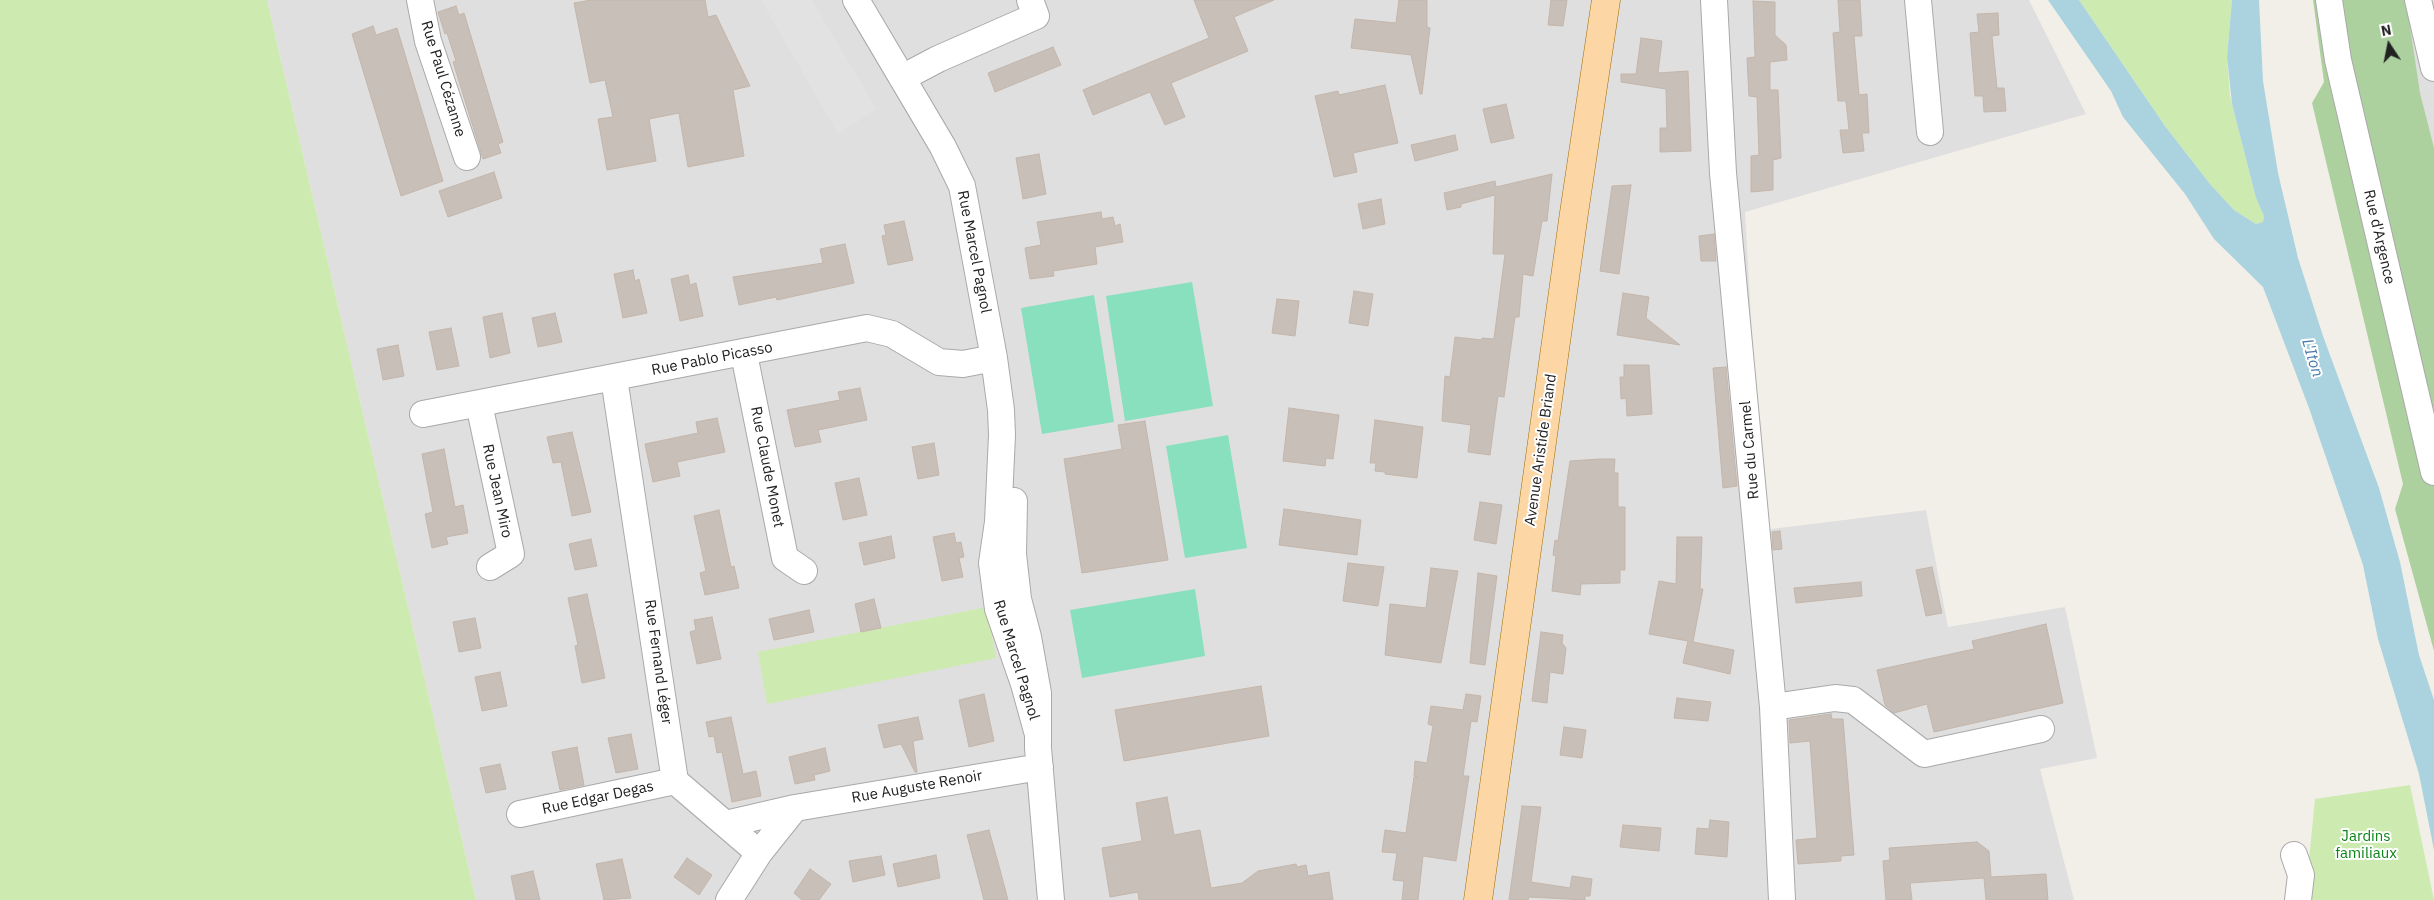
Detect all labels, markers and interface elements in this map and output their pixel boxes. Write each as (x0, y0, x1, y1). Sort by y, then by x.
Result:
street label: Rue Paul Cézanne (417, 19, 469, 139)
north arrow (2364, 20, 2414, 70)
text: N (2379, 20, 2393, 40)
street label: Rue d'Argence (2359, 188, 2399, 286)
street label: Rue Marcel Pagnol (953, 189, 995, 315)
water label: L'Iton (2297, 337, 2327, 379)
street label: Rue Pablo Picasso (650, 338, 774, 380)
street label: Avenue Aristide Briand (1521, 373, 1561, 527)
street label: Rue du Carmel (1737, 400, 1763, 500)
street label: Rue Claude Monet (746, 405, 788, 529)
street label: Rue Jean Miro (478, 442, 516, 540)
street label: Rue Fernand Léger (640, 598, 676, 726)
street label: Rue Marcel Pagnol (989, 598, 1043, 722)
street label: Rue Auguste Renoir (850, 767, 984, 807)
street label: Rue Edgar Degas (541, 777, 655, 819)
park label: Jardins familiaux (2335, 828, 2397, 863)

